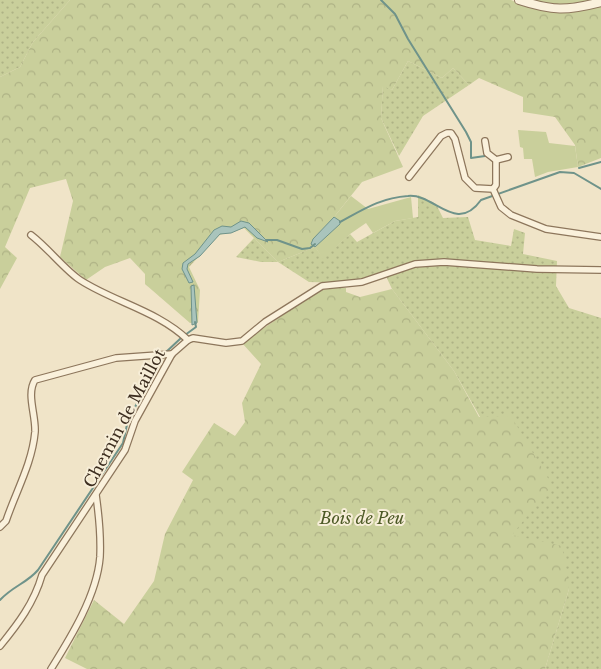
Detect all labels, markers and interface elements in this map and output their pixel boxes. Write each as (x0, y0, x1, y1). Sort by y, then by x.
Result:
street label: Chemin de Maillot (79, 345, 169, 491)
park label: Bois de Peu (319, 508, 404, 528)

